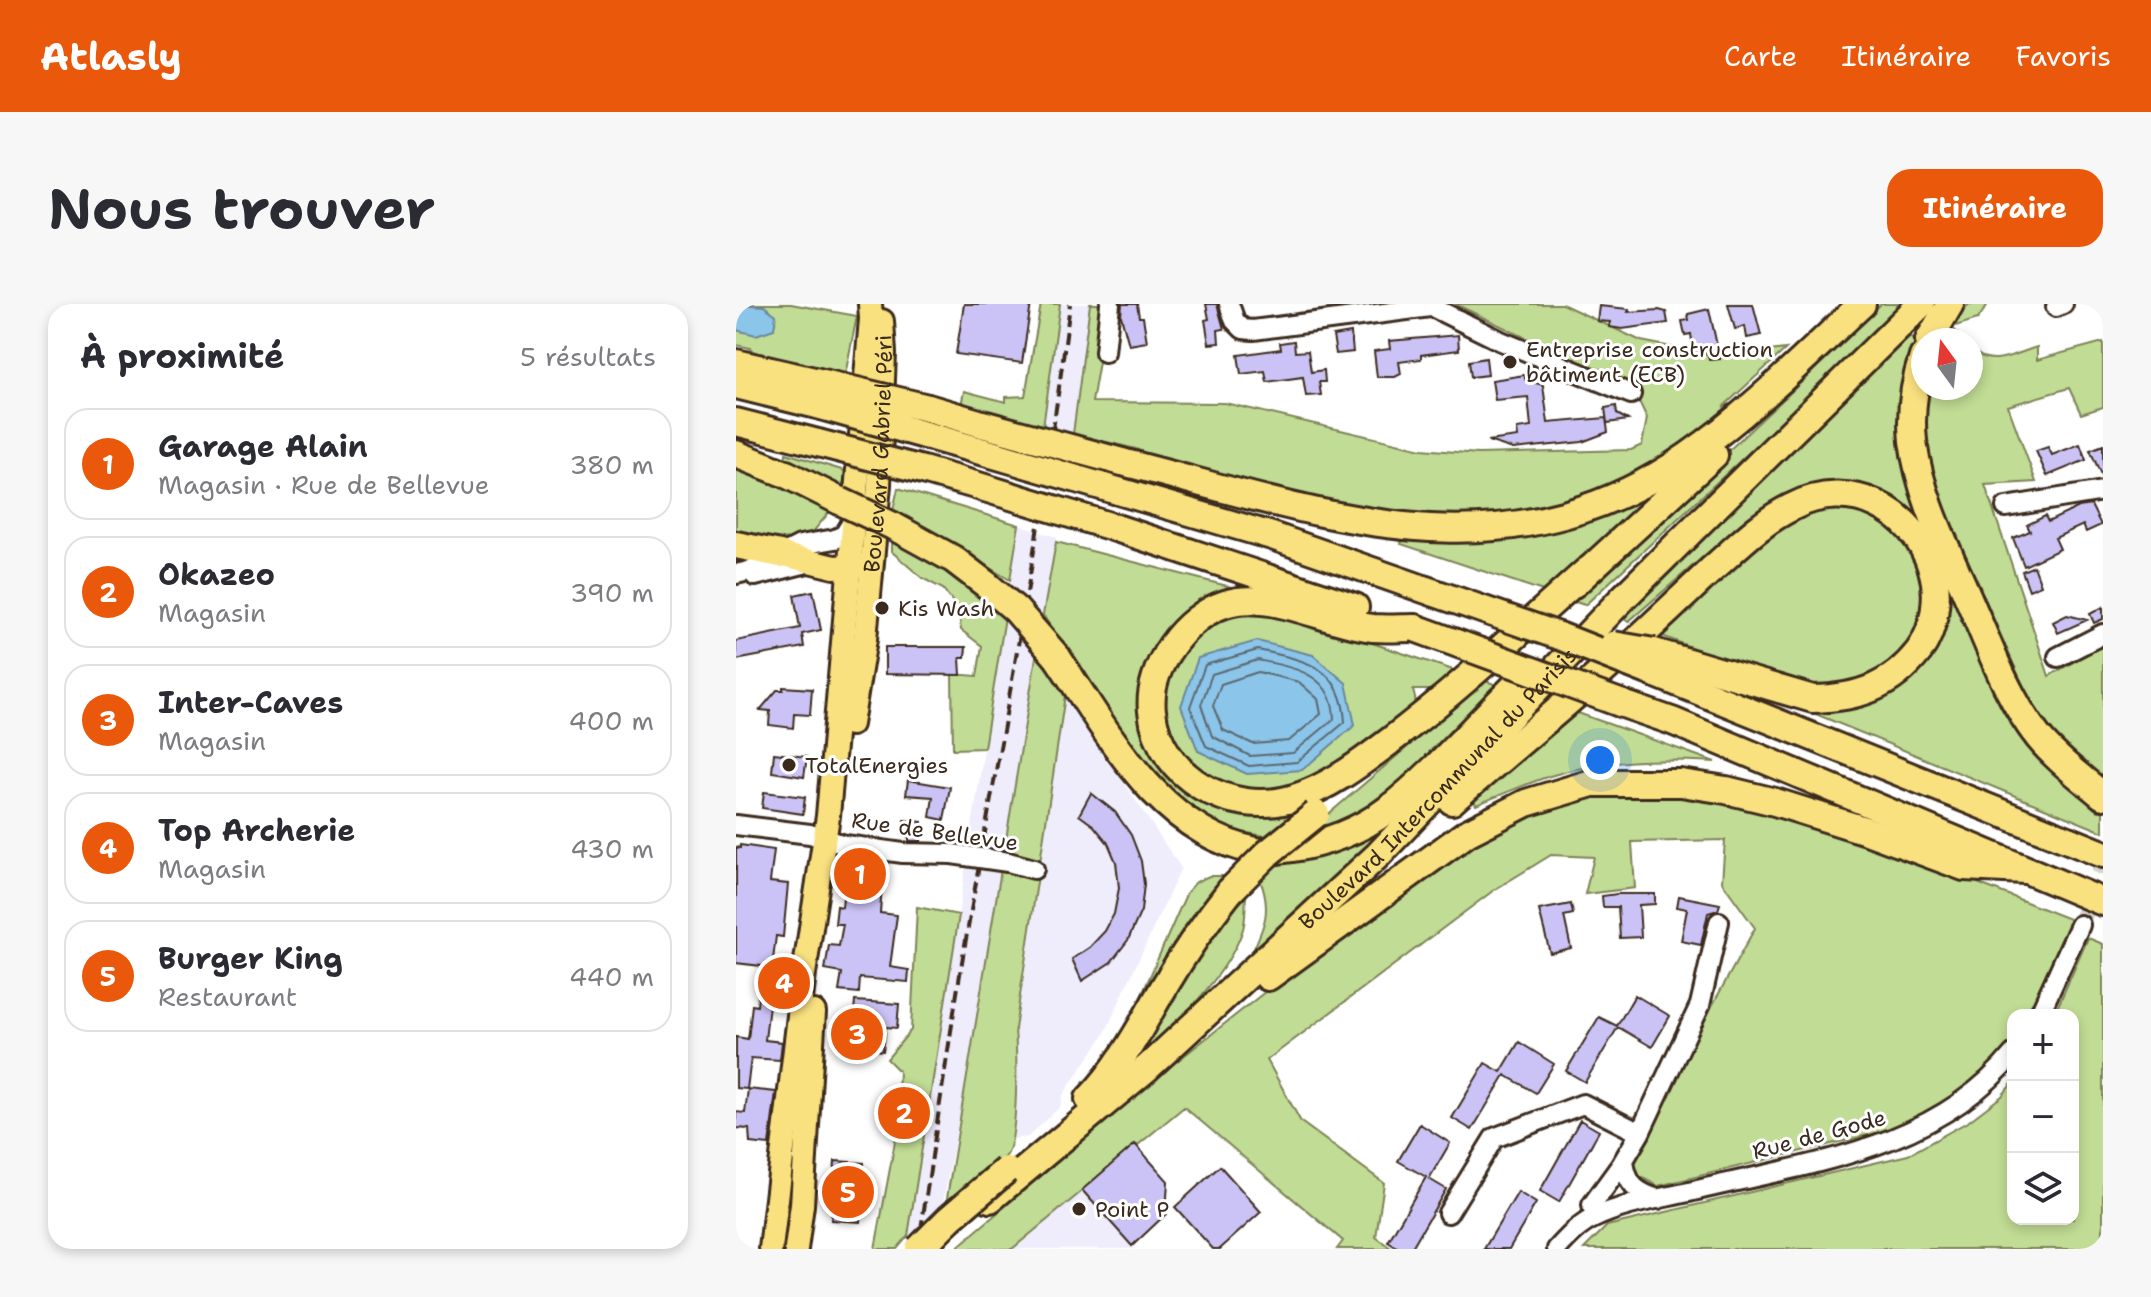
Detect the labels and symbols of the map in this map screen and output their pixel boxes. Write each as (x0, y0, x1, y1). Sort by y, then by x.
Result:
north arrow (1911, 328, 1983, 400)
street label: Boulevard Gabriel Péri (857, 334, 899, 574)
place label: Entreprise construction bâtiment (ECB) (1526, 335, 1773, 389)
marker: Entreprise construction bâtiment (ECB) (1501, 353, 1519, 371)
place label: Kis Wash (898, 594, 994, 623)
marker: Kis Wash (873, 599, 891, 617)
street label: Boulevard Intercommunal du Parisis (1293, 641, 1583, 936)
your location (1580, 740, 1620, 780)
place label: TotalEnergies (805, 751, 948, 780)
marker: TotalEnergies (780, 756, 798, 774)
street label: Rue de Bellevue (850, 805, 1020, 858)
pin: 1 (834, 844, 886, 904)
pin: 4 (758, 953, 810, 1013)
pin: 3 (831, 1004, 883, 1064)
pin: 2 (878, 1083, 930, 1143)
street label: Rue de Gode (1749, 1103, 1889, 1166)
pin: 5 (822, 1162, 874, 1222)
place label: Point P (1095, 1195, 1169, 1224)
marker: Point P (1070, 1200, 1088, 1218)

